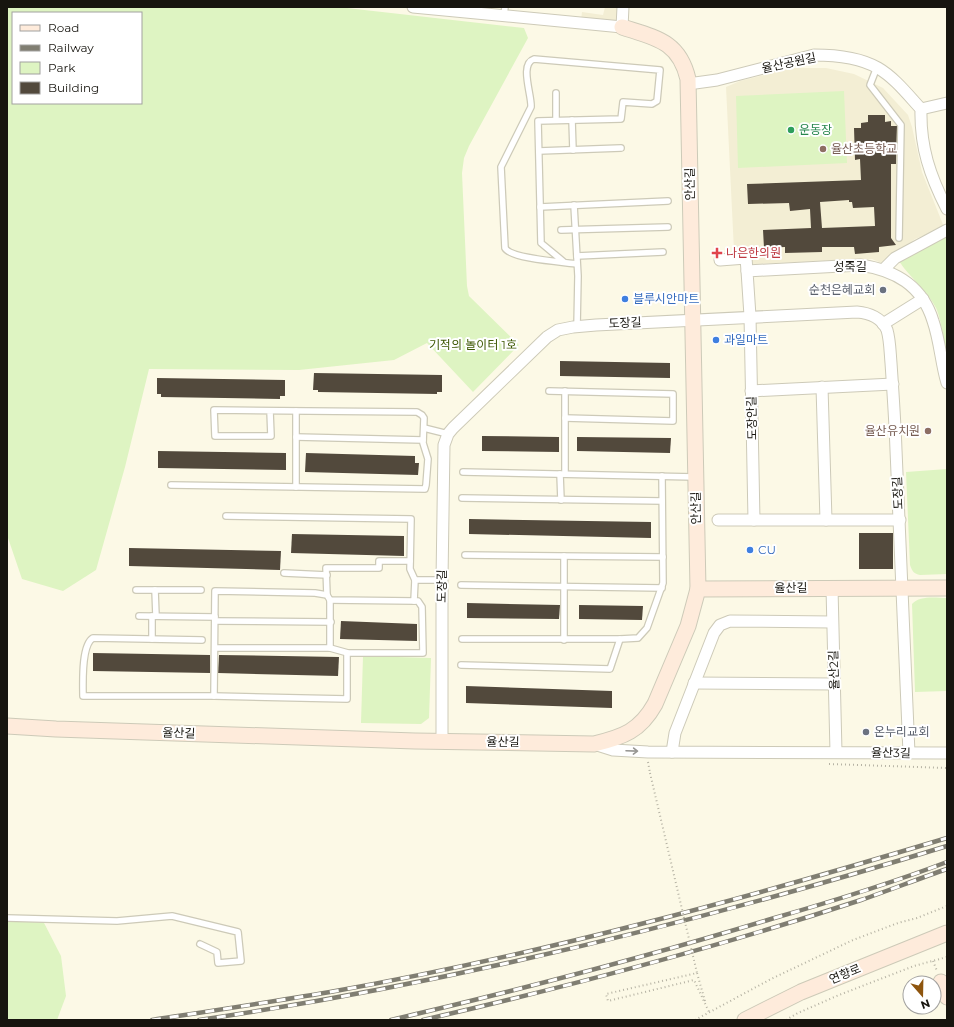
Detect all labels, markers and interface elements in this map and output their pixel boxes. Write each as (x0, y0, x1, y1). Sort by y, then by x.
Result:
legend (12, 12, 142, 104)
text: Road (48, 20, 79, 35)
text: Railway (48, 40, 94, 55)
street label: 율산공원길 (760, 49, 817, 76)
text: Park (48, 60, 76, 75)
text: Building (48, 80, 99, 95)
place label: 운동장 (799, 122, 832, 137)
marker: 운동장 (786, 125, 796, 135)
place label: 율산초등학교 (831, 141, 897, 156)
marker: 율산초등학교 (818, 144, 828, 154)
street label: 안산길 (682, 167, 697, 201)
place label: 나은한의원 (726, 245, 781, 260)
marker: 나은한의원 (711, 247, 723, 259)
street label: 성죽길 (833, 259, 867, 274)
place label: 순천은혜교회 (809, 282, 875, 297)
marker: 순천은혜교회 (878, 285, 888, 295)
place label: 블루시안마트 (633, 291, 699, 306)
marker: 블루시안마트 (620, 294, 630, 304)
street label: 도장길 (608, 314, 642, 331)
place label: 과일마트 (724, 332, 768, 347)
marker: 과일마트 (711, 335, 721, 345)
park label: 기적의 놀이터 1호 (429, 337, 517, 352)
street label: 도장안길 (744, 396, 759, 440)
place label: 율산유치원 (865, 423, 920, 438)
marker: 율산유치원 (923, 426, 933, 436)
street label: 도장길 (889, 476, 906, 510)
street label: 안산길 (688, 491, 703, 525)
place label: CU (758, 542, 776, 557)
marker: CU (745, 545, 755, 555)
street label: 도장길 (434, 569, 449, 603)
street label: 율산길 (774, 580, 808, 595)
street label: 율산2길 (825, 650, 842, 690)
street label: 율산길 (162, 724, 196, 741)
place label: 온누리교회 (874, 724, 929, 739)
marker: 온누리교회 (861, 727, 871, 737)
street label: 율산길 (486, 734, 520, 749)
street label: 율산3길 (871, 745, 911, 760)
one-way arrow (625, 748, 638, 755)
street label: 연향로 (827, 960, 863, 987)
north arrow (902, 975, 942, 1015)
text: N (919, 996, 932, 1012)

